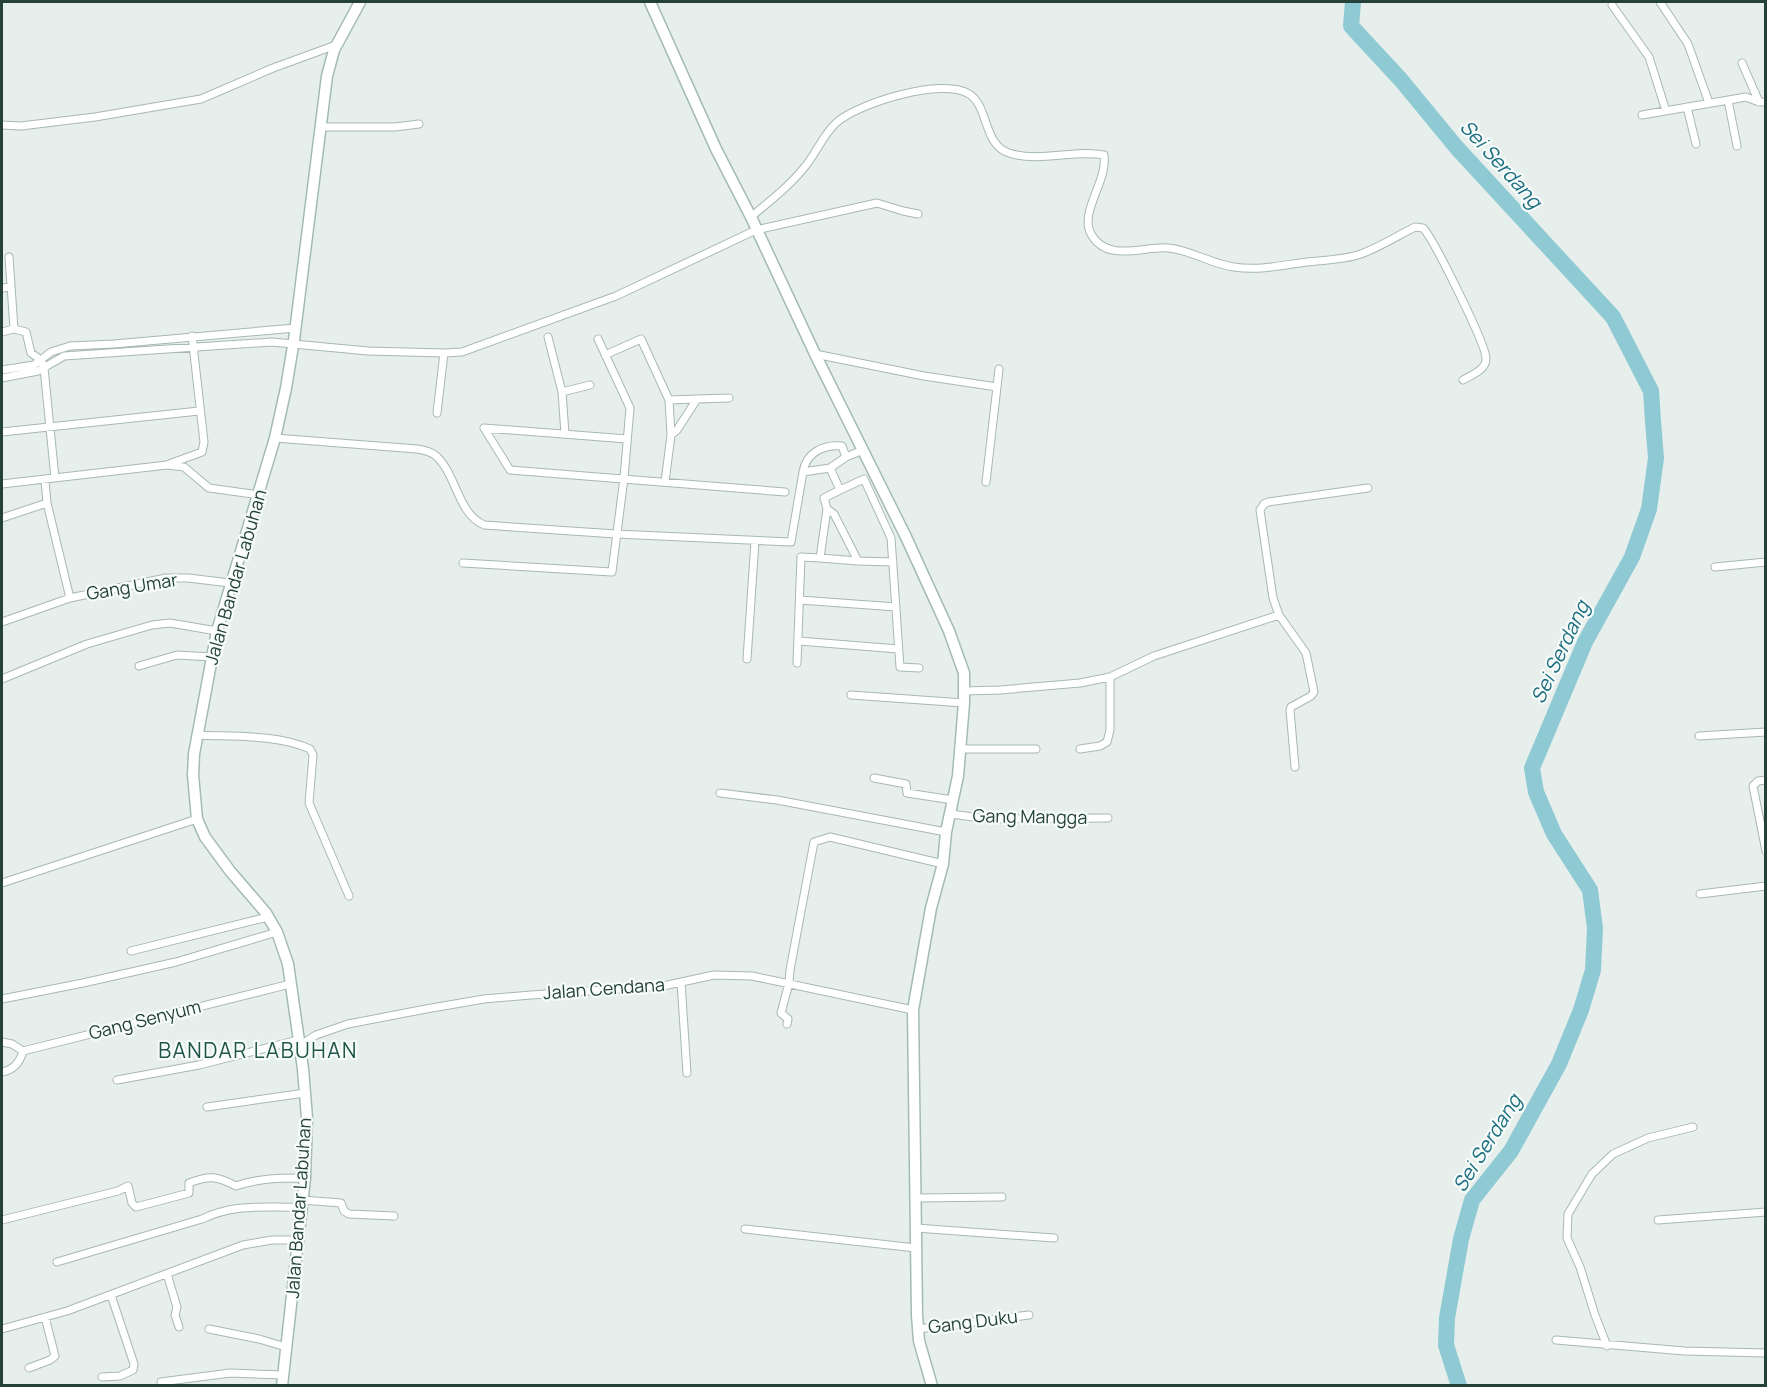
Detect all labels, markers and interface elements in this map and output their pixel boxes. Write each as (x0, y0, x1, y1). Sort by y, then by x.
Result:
water label: Sei Serdang (1454, 114, 1550, 215)
street label: Jalan Bandar Labuhan (199, 486, 272, 667)
street label: Gang Umar (85, 567, 180, 605)
water label: Sei Serdang (1524, 594, 1596, 708)
street label: Gang Mangga (972, 803, 1088, 829)
street label: Jalan Cendana (542, 972, 666, 1004)
street label: Gang Senyum (86, 994, 203, 1045)
district label: BANDAR LABUHAN (158, 1036, 358, 1064)
water label: Sei Serdang (1446, 1087, 1528, 1197)
street label: Jalan Bandar Labuhan (280, 1117, 316, 1299)
street label: Gang Duku (927, 1304, 1019, 1338)

